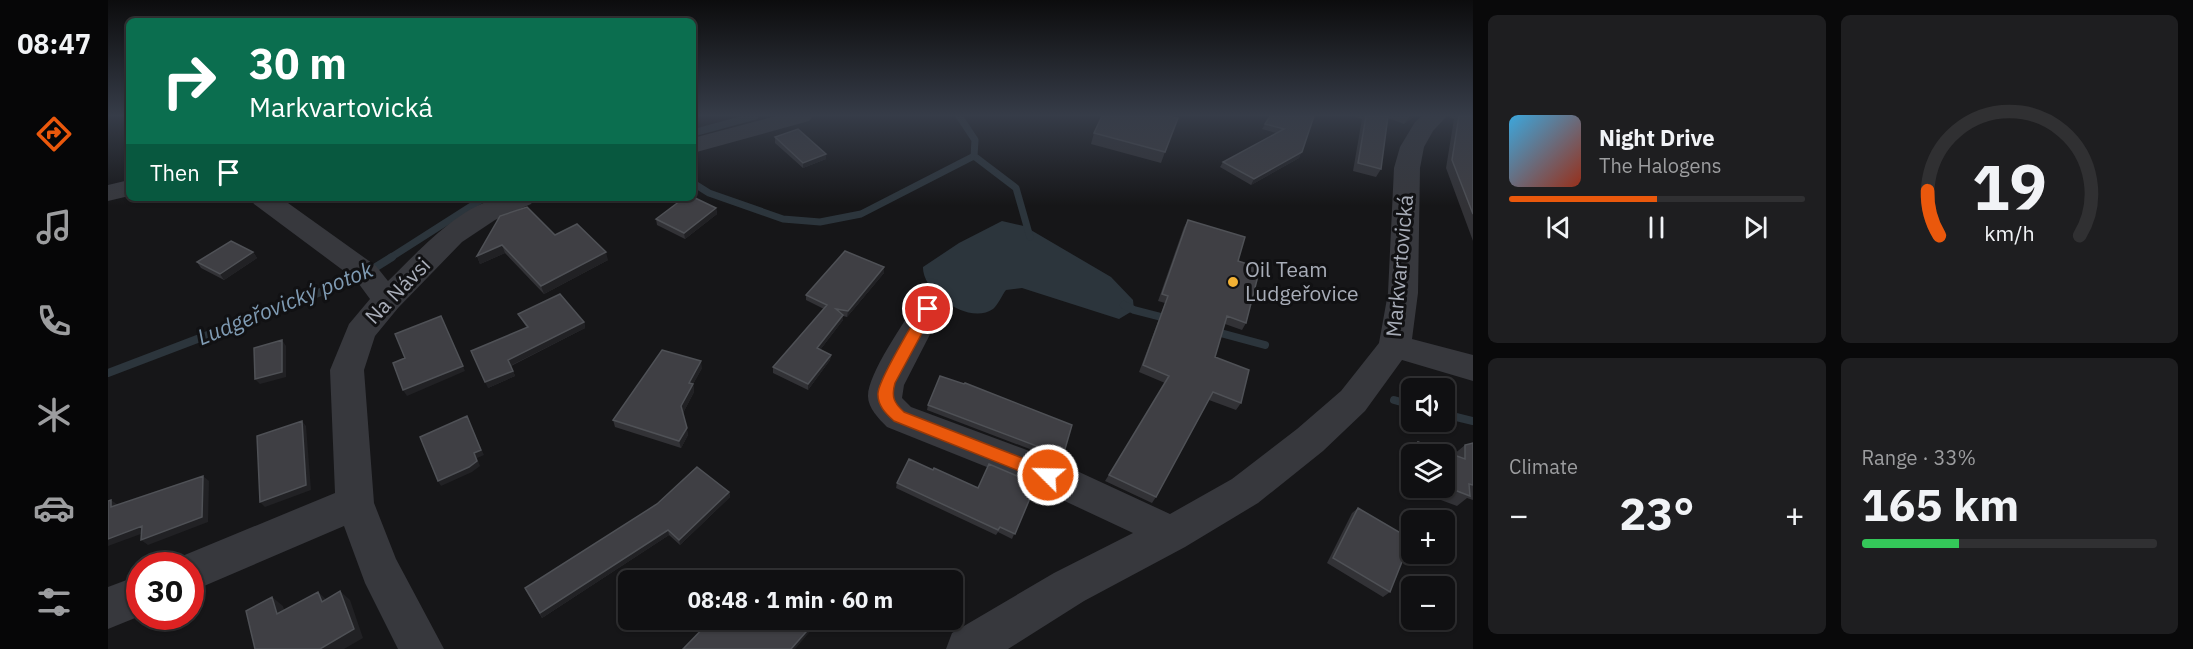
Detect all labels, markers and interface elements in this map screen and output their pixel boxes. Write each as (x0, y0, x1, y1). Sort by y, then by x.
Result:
text: 08:47 (17, 26, 91, 61)
text: 30 m (249, 36, 347, 91)
icon: right (150, 42, 228, 120)
text: Markvartovická (249, 89, 433, 124)
icon: directions (33, 113, 75, 155)
text: Night Drive (1599, 123, 1715, 152)
text: 19 (1972, 146, 2047, 227)
text: The Halogens (1599, 152, 1721, 179)
icon: arrive (212, 156, 245, 189)
text: Then (150, 158, 200, 187)
street label: Markvartovická (1379, 193, 1419, 338)
icon: music (33, 206, 75, 248)
icon: previous (1542, 211, 1575, 244)
icon: pause (1640, 211, 1673, 244)
icon: next (1739, 211, 1772, 244)
text: km/h (1984, 220, 2034, 248)
street label: Na Návsi (358, 251, 436, 330)
water label: Ludgeřovický potok (193, 254, 377, 351)
place label: Oil Team Ludgeřovice (1245, 255, 1359, 307)
marker: Oil Team Ludgeřovice (1226, 275, 1240, 289)
pin (902, 283, 953, 334)
icon: arrive (911, 292, 944, 325)
icon: phone (33, 300, 75, 342)
map controls (1401, 378, 1455, 630)
button: sound (1401, 378, 1455, 432)
icon: climate (33, 394, 75, 436)
position arrow (1016, 443, 1080, 507)
button: layers (1401, 444, 1455, 498)
text: Range · 33% (1862, 444, 1976, 471)
text: Climate (1509, 453, 1578, 480)
text: 165 km (1862, 475, 2019, 533)
text: 23° (1619, 484, 1694, 542)
icon: car (33, 487, 75, 529)
text: − (1509, 493, 1529, 536)
text: + (1785, 493, 1805, 536)
button: + (1401, 510, 1455, 564)
speed limit sign: 30 (126, 552, 204, 630)
button: − (1401, 576, 1455, 630)
icon: filters (33, 581, 75, 623)
text: 08:48 · 1 min · 60 m (688, 585, 893, 614)

